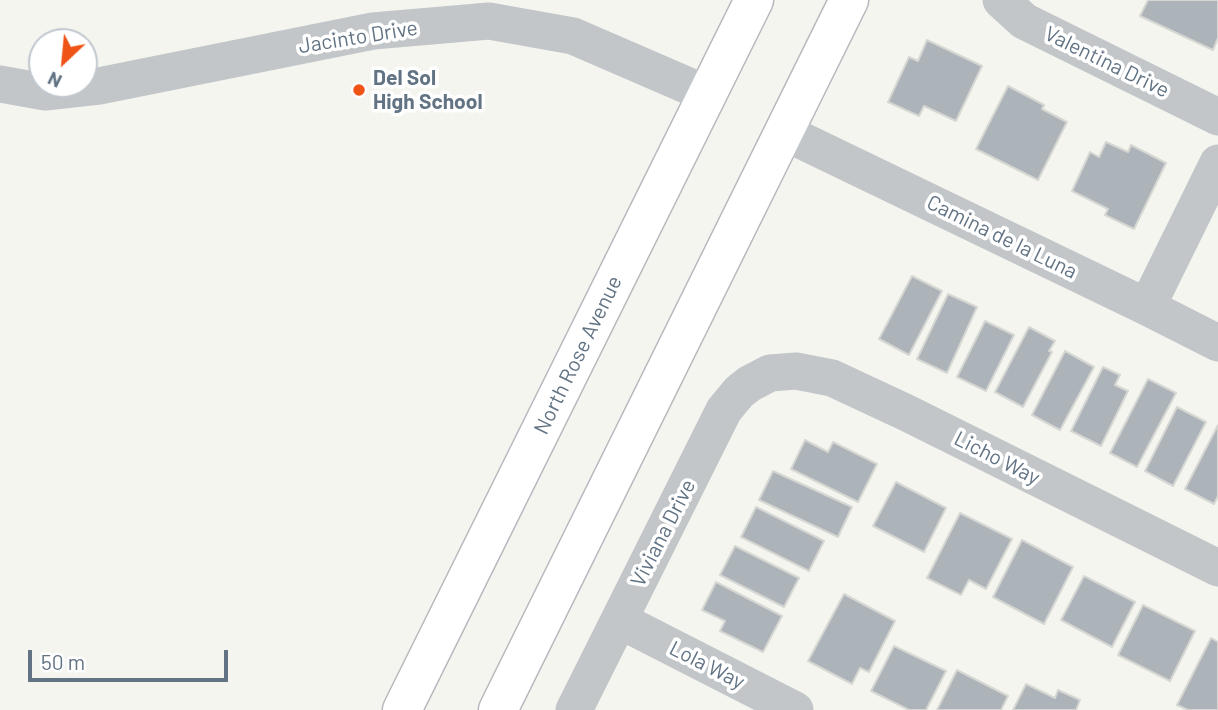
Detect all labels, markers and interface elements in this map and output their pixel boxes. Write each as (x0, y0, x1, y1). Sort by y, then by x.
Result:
street label: Jacinto Drive (297, 15, 419, 59)
street label: Valentina Drive (1041, 21, 1173, 103)
north arrow (28, 28, 98, 98)
place label: Del Sol High School (373, 65, 483, 115)
text: N (44, 67, 65, 94)
marker: Del Sol High School (351, 82, 367, 98)
street label: Camina de la Luna (923, 190, 1081, 284)
street label: North Rose Avenue (529, 272, 627, 438)
street label: Licho Way (950, 426, 1044, 490)
street label: Viviana Drive (625, 475, 701, 591)
street label: Lola Way (665, 635, 749, 695)
scale bar (32, 636, 231, 680)
text: 50 m (41, 649, 85, 674)

